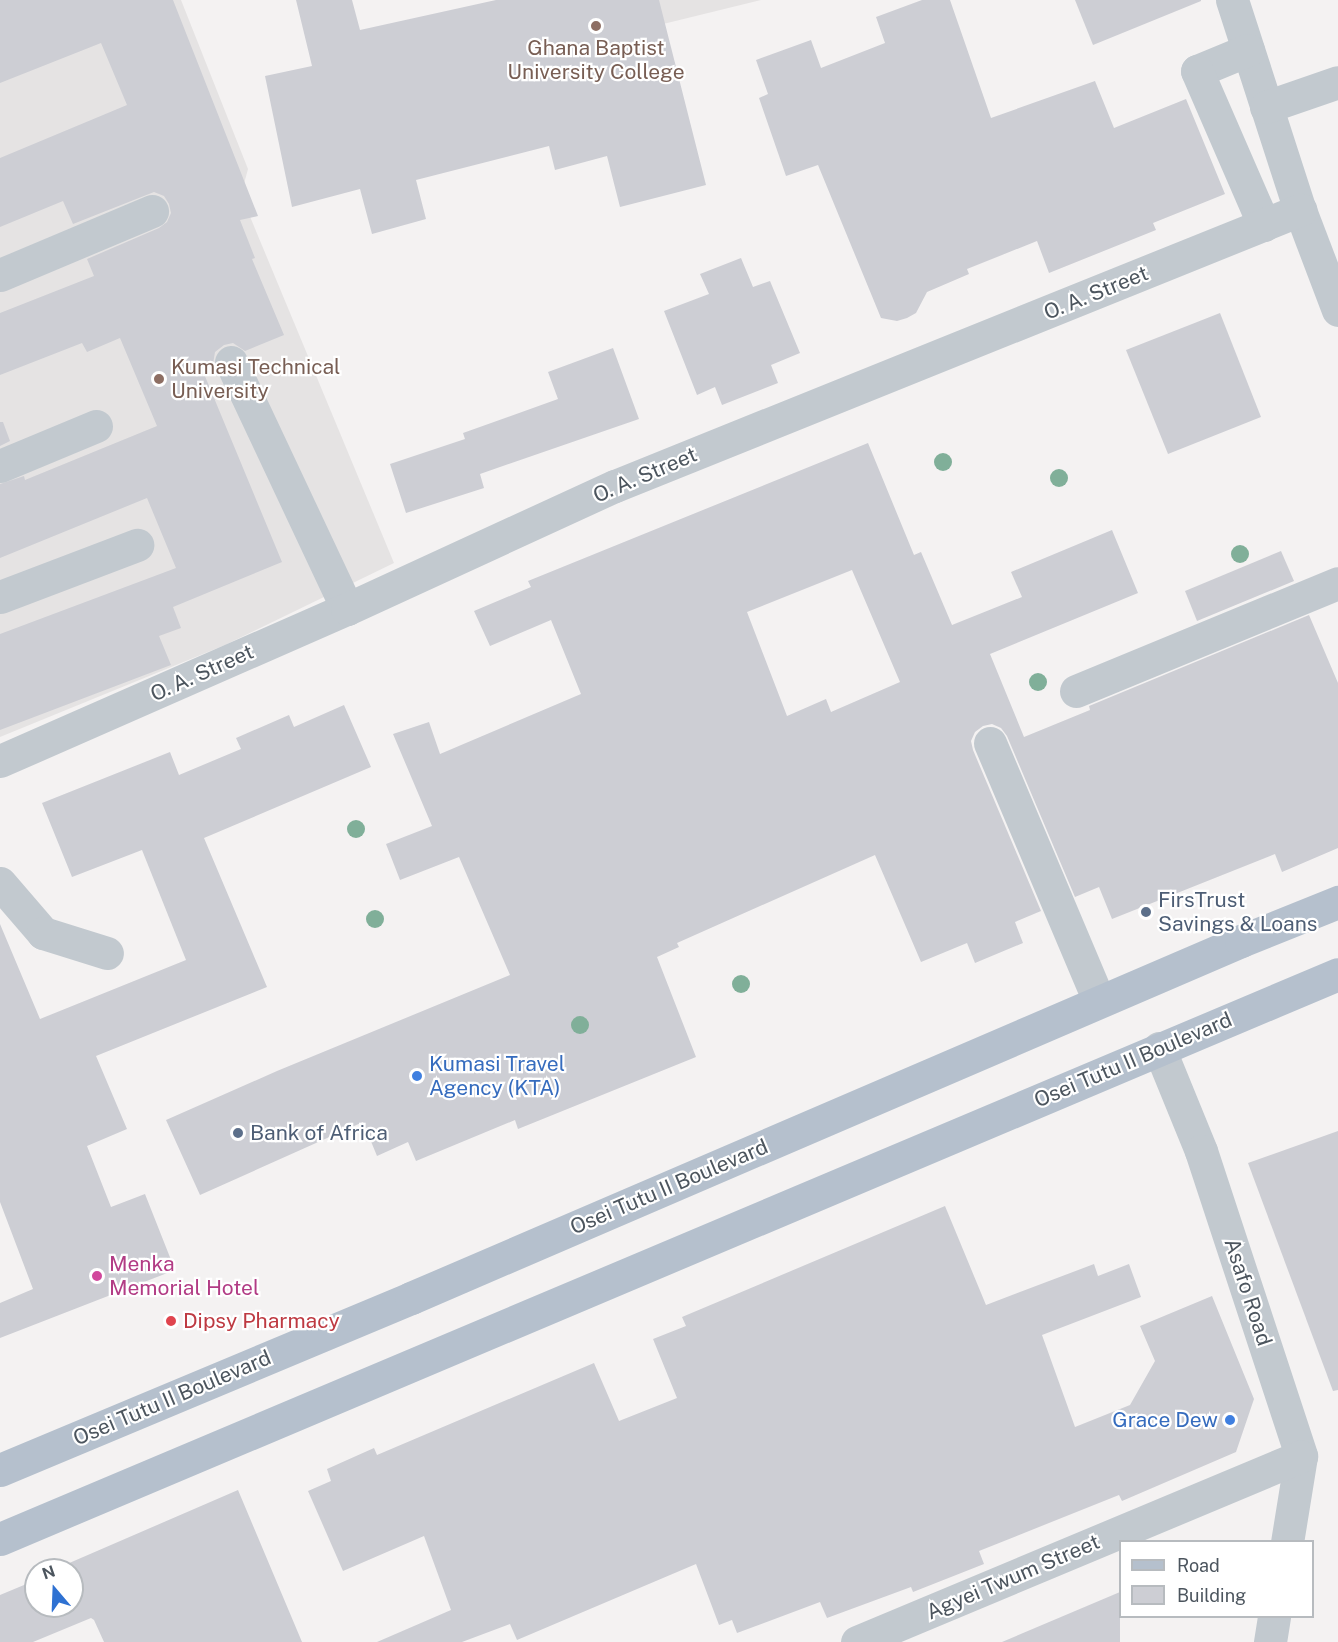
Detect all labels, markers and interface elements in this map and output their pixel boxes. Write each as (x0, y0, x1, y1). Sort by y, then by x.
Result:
marker: Ghana Baptist University College (589, 19, 603, 33)
place label: Ghana Baptist University College (507, 35, 685, 85)
street label: O. A. Street (1040, 261, 1152, 325)
place label: Kumasi Technical University (171, 354, 340, 404)
marker: Kumasi Technical University (152, 372, 166, 386)
street label: O. A. Street (589, 442, 701, 508)
street label: O. A. Street (146, 639, 258, 707)
place label: FirsTrust Savings & Loans (1158, 887, 1317, 937)
marker: FirsTrust Savings & Loans (1139, 905, 1153, 919)
street label: Osei Tutu II Boulevard (1030, 1007, 1236, 1113)
place label: Kumasi Travel Agency (KTA) (429, 1051, 565, 1101)
marker: Kumasi Travel Agency (KTA) (410, 1069, 424, 1083)
place label: Bank of Africa (250, 1120, 388, 1146)
marker: Bank of Africa (231, 1126, 245, 1140)
street label: Osei Tutu II Boulevard (566, 1134, 772, 1240)
street label: Asafo Road (1219, 1235, 1277, 1349)
place label: Menka Memorial Hotel (109, 1251, 259, 1301)
marker: Menka Memorial Hotel (90, 1269, 104, 1283)
place label: Dipsy Pharmacy (183, 1308, 340, 1334)
marker: Dipsy Pharmacy (164, 1314, 178, 1328)
street label: Osei Tutu II Boulevard (69, 1345, 275, 1451)
place label: Grace Dew (1112, 1407, 1218, 1433)
marker: Grace Dew (1223, 1413, 1237, 1427)
street label: Agyei Twum Street (923, 1529, 1103, 1625)
legend (1119, 1540, 1314, 1618)
text: Road (1177, 1555, 1220, 1576)
north arrow (24, 1558, 84, 1618)
text: N (40, 1561, 58, 1583)
text: Building (1177, 1585, 1246, 1606)

